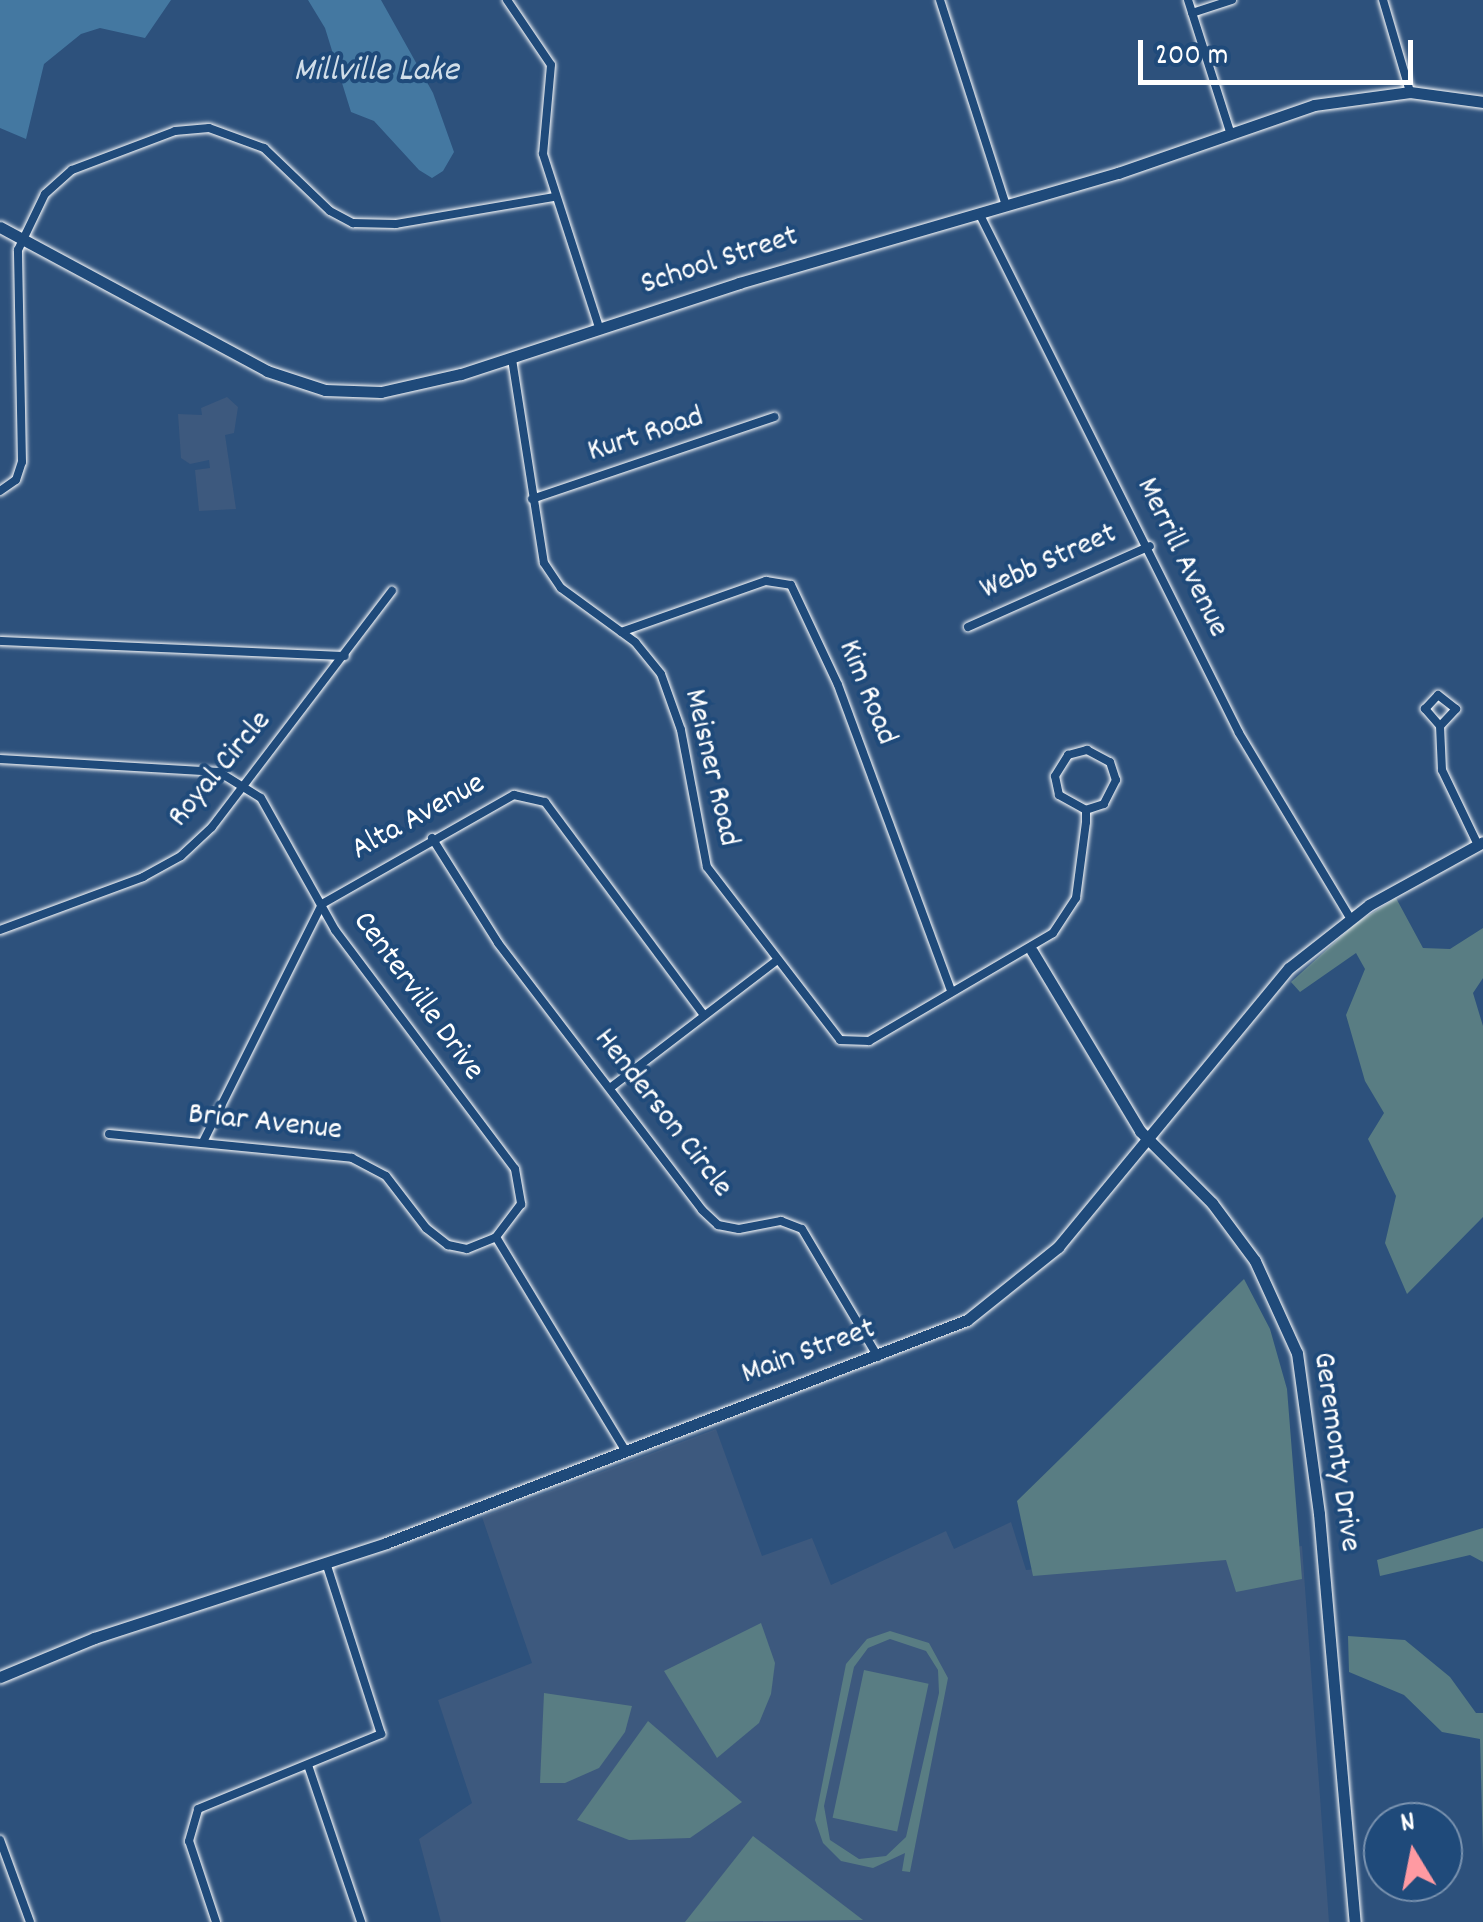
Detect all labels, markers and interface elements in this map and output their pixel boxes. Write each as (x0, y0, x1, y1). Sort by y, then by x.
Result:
scale bar (1143, 20, 1418, 82)
text: 200 m (1155, 36, 1228, 79)
water label: Millville Lake (293, 51, 459, 93)
street label: School Street (637, 219, 803, 305)
street label: Kurt Road (583, 399, 709, 473)
street label: Merrill Avenue (1126, 472, 1236, 644)
street label: Webb Street (975, 516, 1123, 610)
street label: Kim Road (828, 635, 904, 751)
street label: Meisner Road (673, 686, 747, 850)
street label: Royal Circle (161, 704, 281, 836)
street label: Alta Avenue (346, 766, 492, 870)
street label: Centerville Drive (343, 905, 491, 1089)
street label: Henderson Circle (584, 1022, 740, 1206)
street label: Briar Avenue (186, 1097, 344, 1151)
street label: Main Street (737, 1311, 881, 1395)
street label: Geremonty Drive (1302, 1350, 1368, 1554)
north arrow (1363, 1802, 1463, 1902)
text: N (1398, 1804, 1418, 1845)

